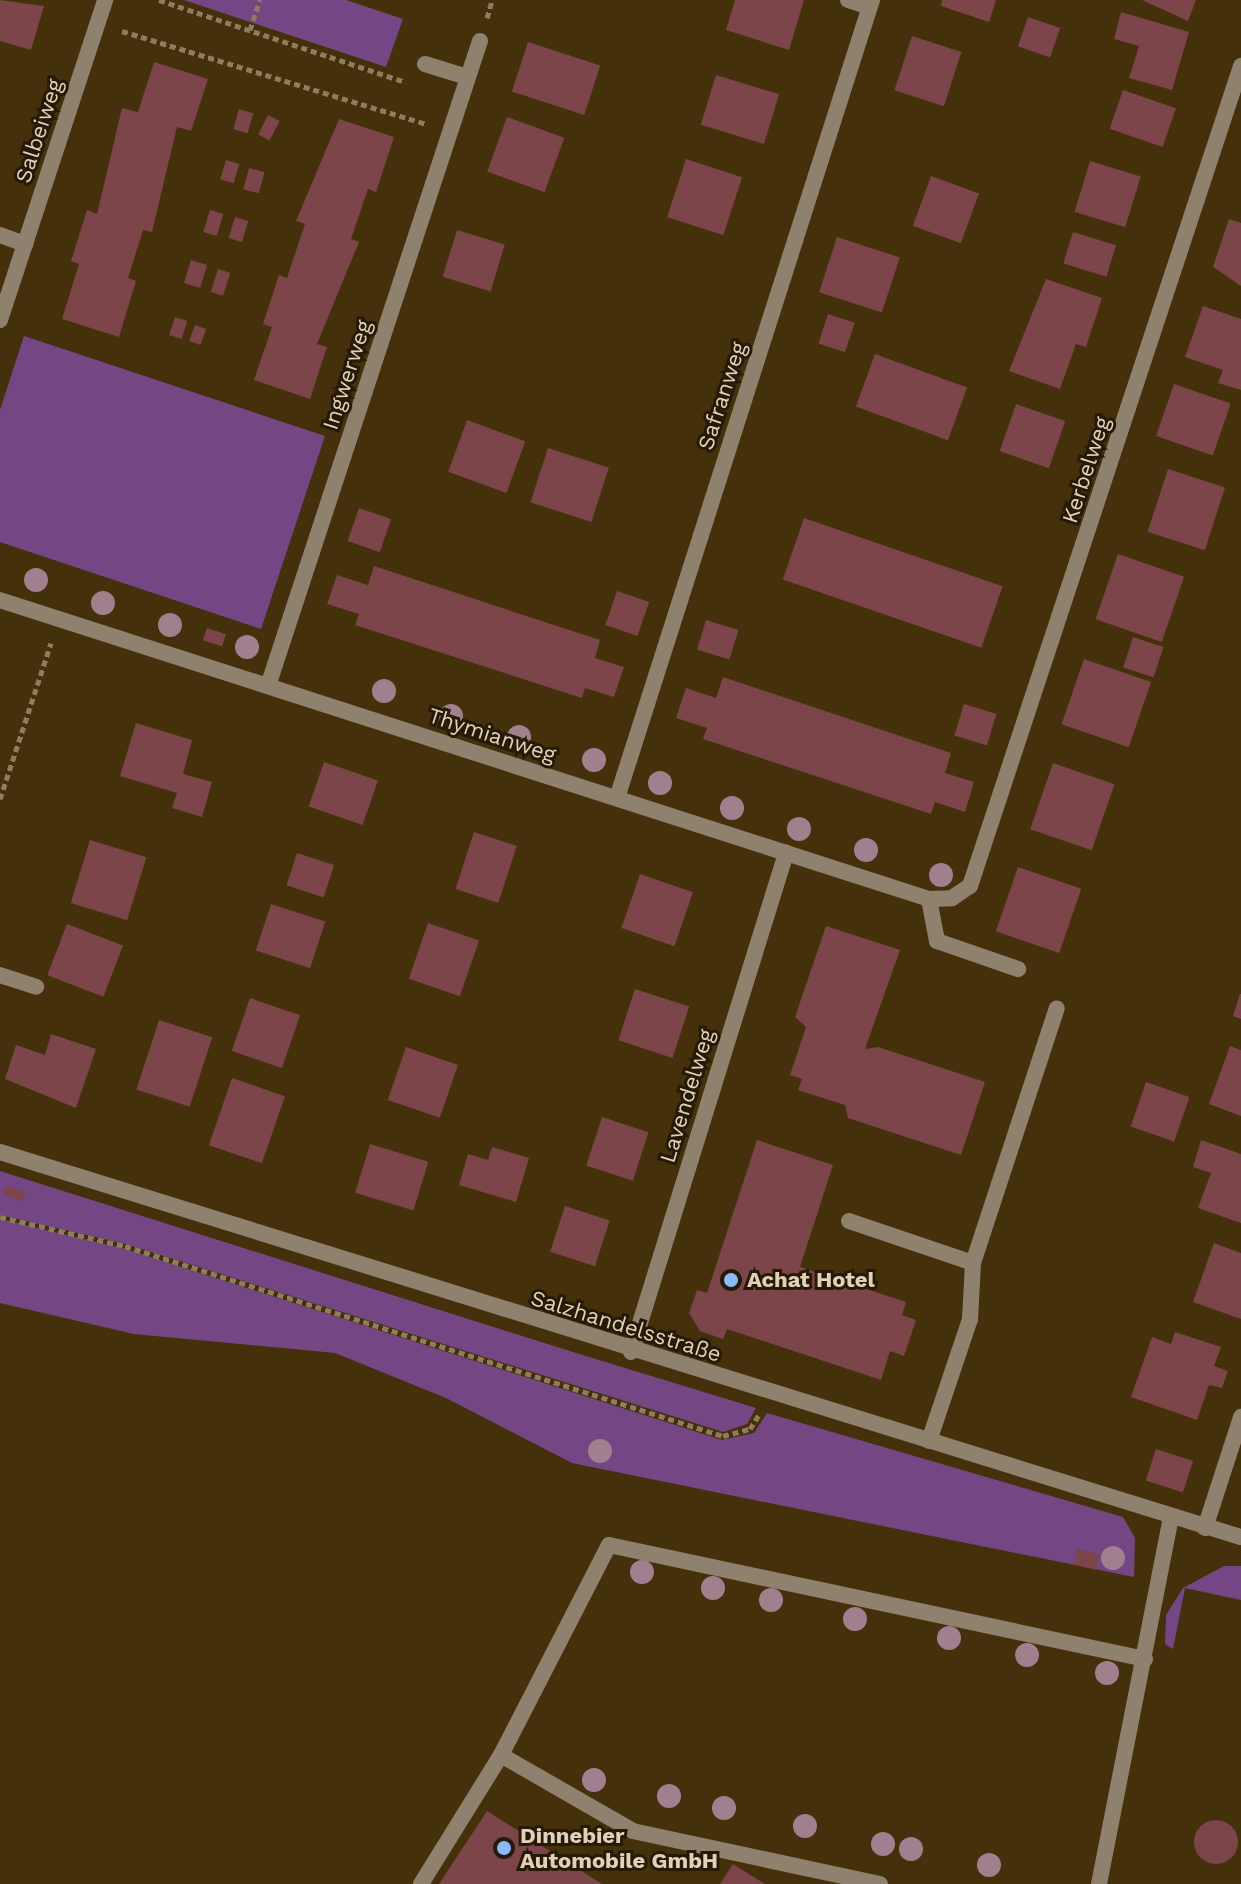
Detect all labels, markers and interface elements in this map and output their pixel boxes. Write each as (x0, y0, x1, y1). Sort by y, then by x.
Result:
street label: Salbeiweg (10, 76, 68, 186)
street label: Ingwerweg (317, 317, 377, 433)
street label: Safranweg (692, 339, 752, 453)
street label: Kerbelweg (1056, 413, 1116, 527)
street label: Thymianweg (425, 702, 559, 768)
street label: Lavendelweg (654, 1026, 720, 1166)
place label: Achat Hotel (747, 1267, 875, 1293)
marker: Achat Hotel (722, 1271, 740, 1289)
street label: Salzhandelsstraße (528, 1285, 724, 1367)
place label: Dinnebier Automobile GmbH (520, 1822, 718, 1874)
marker: Dinnebier Automobile GmbH (495, 1839, 513, 1857)

